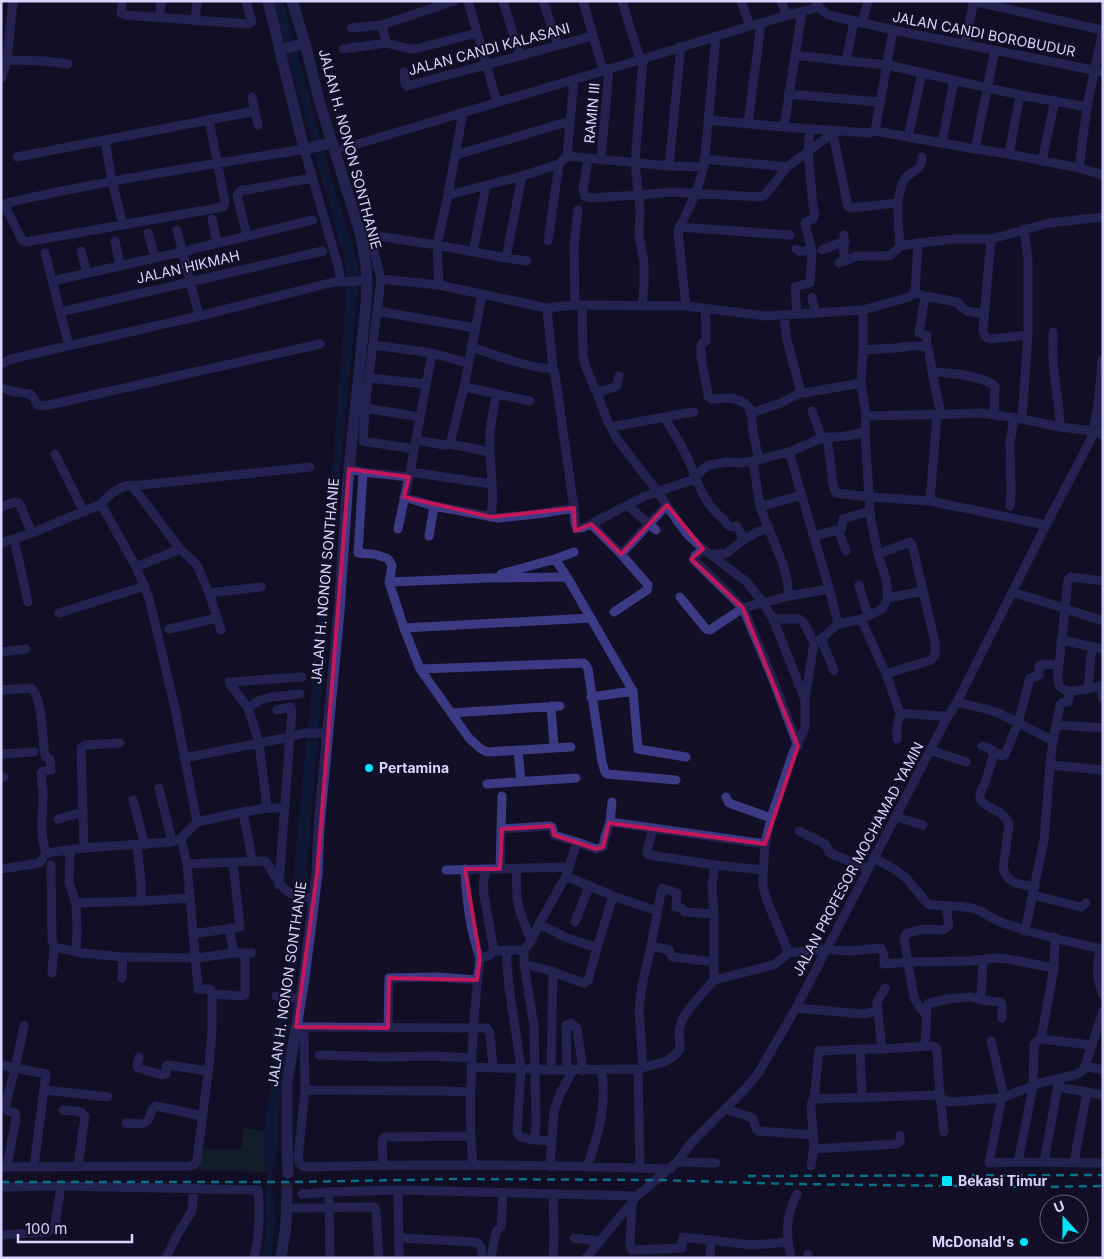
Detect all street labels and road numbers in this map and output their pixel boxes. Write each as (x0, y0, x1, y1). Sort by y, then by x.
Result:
street label: JALAN CANDI BOROBUDUR (891, 7, 1077, 60)
street label: JALAN CANDI KALASANI (406, 19, 572, 78)
street label: JALAN H. NONON SONTHANIE (316, 47, 385, 251)
street label: RAMIN III (580, 82, 603, 144)
street label: JALAN HIKMAH (134, 246, 241, 287)
street label: JALAN H. NONON SONTHANIE (307, 477, 342, 685)
street label: JALAN PROFESOR MOCHAMAD YAMIN (788, 739, 927, 979)
street label: JALAN H. NONON SONTHANIE (264, 880, 309, 1088)

